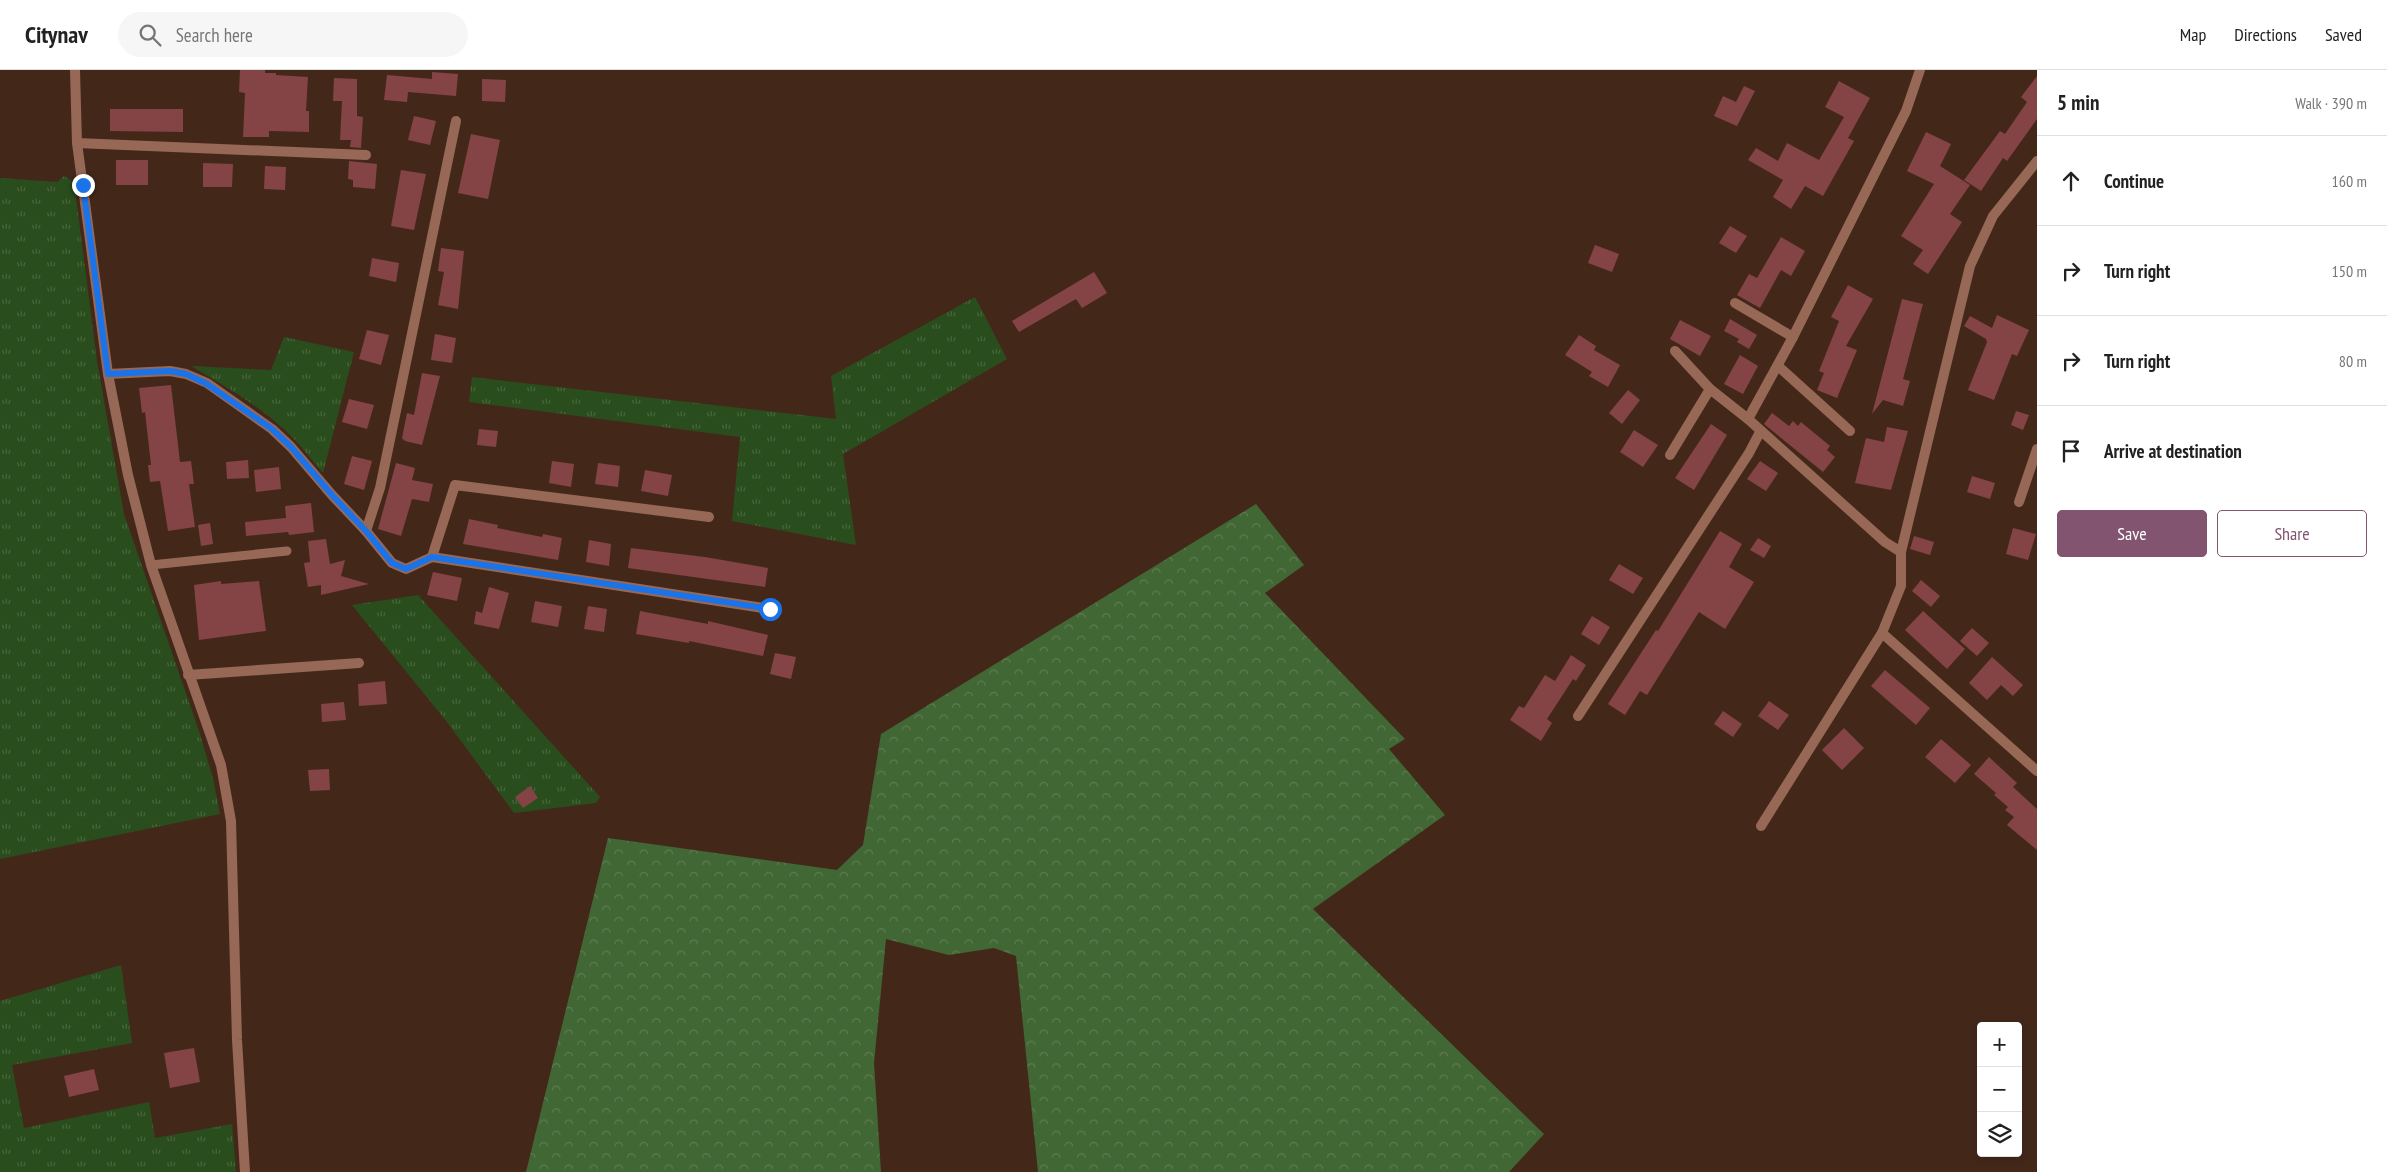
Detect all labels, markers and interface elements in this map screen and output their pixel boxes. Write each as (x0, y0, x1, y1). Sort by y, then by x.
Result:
search box (118, 12, 468, 57)
text: Citynav (25, 19, 88, 50)
icon: search (136, 21, 164, 49)
text: Search here (176, 23, 253, 47)
text: Map (2180, 23, 2206, 46)
text: Directions (2234, 23, 2297, 46)
text: Saved (2325, 23, 2362, 46)
text: 5 min (2057, 89, 2099, 116)
text: Walk · 390 m (2295, 93, 2367, 113)
icon: ahead (2057, 167, 2085, 195)
text: Continue (2104, 169, 2164, 193)
text: 160 m (2332, 171, 2367, 191)
route end (72, 174, 95, 197)
icon: right (2057, 257, 2085, 285)
text: Turn right (2104, 259, 2170, 283)
text: 150 m (2332, 261, 2367, 281)
icon: right (2057, 347, 2085, 375)
text: Turn right (2104, 349, 2170, 373)
text: 80 m (2339, 351, 2367, 371)
icon: arrive (2057, 437, 2085, 465)
text: Arrive at destination (2104, 439, 2242, 463)
button: Save (2057, 510, 2207, 557)
button: Share (2217, 510, 2367, 557)
route start (759, 598, 782, 621)
map controls (1977, 1022, 2022, 1157)
button: + (1977, 1022, 2022, 1067)
button: − (1977, 1067, 2022, 1112)
button: layers (1977, 1112, 2022, 1157)

